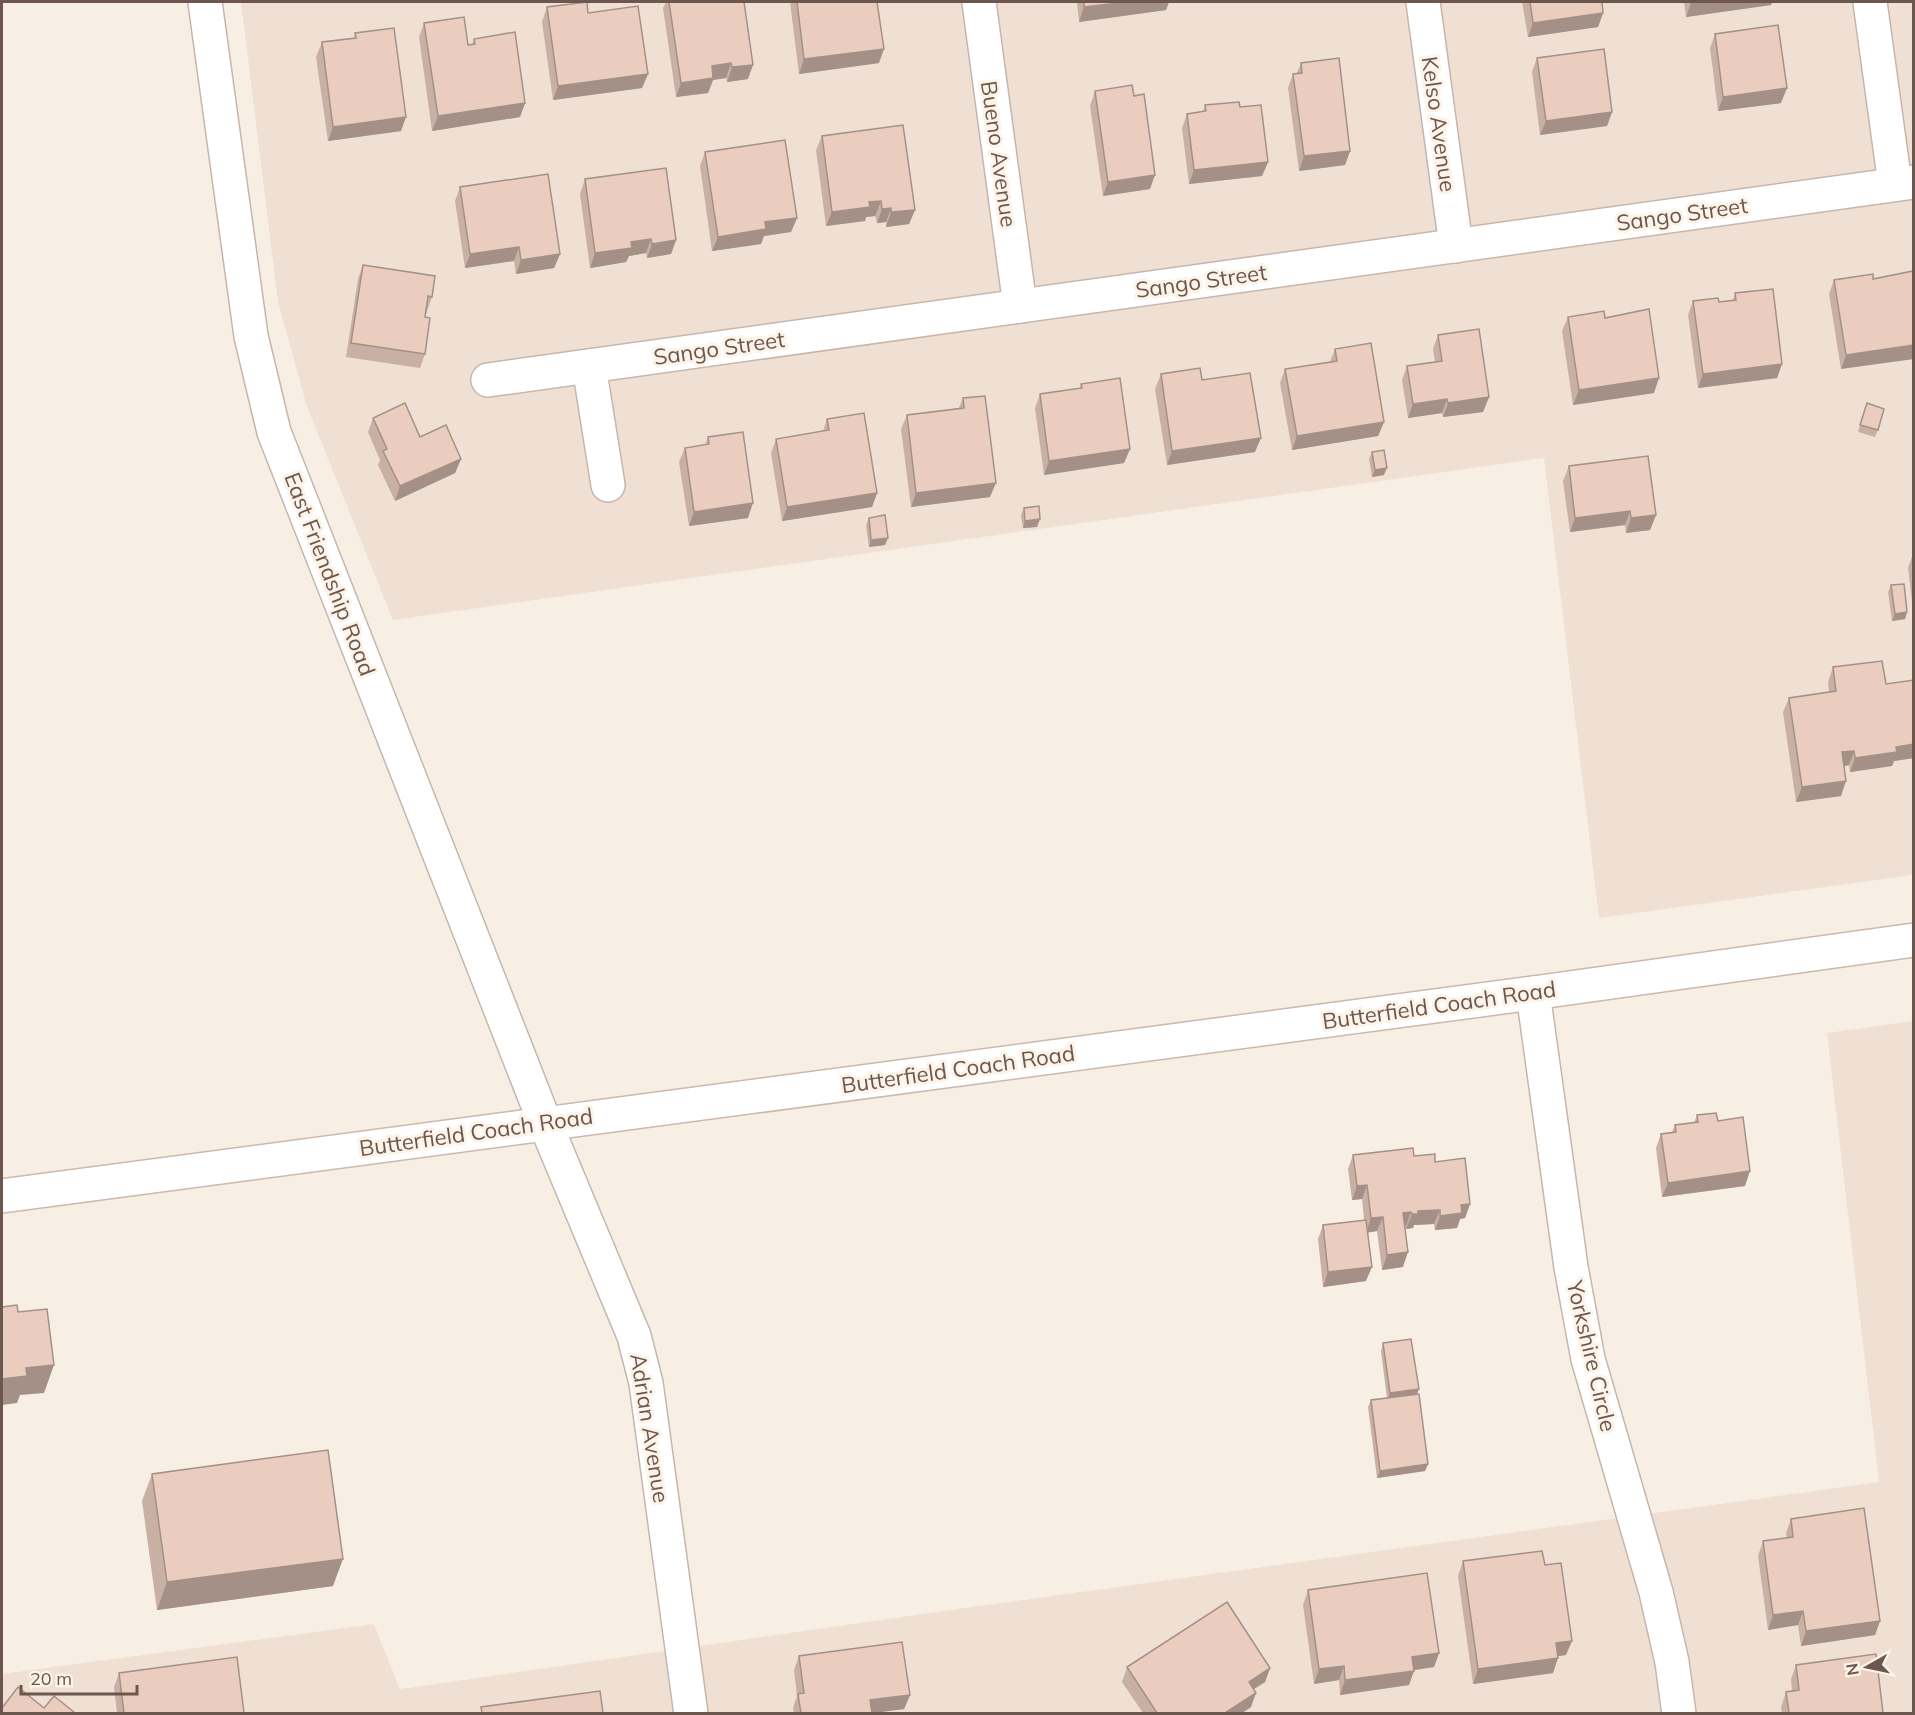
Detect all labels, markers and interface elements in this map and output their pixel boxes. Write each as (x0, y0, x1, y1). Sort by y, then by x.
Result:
street label: Kelso Avenue (1416, 54, 1462, 194)
street label: Bueno Avenue (975, 79, 1023, 229)
street label: Sango Street (1615, 191, 1750, 237)
street label: Sango Street (1134, 258, 1269, 304)
street label: Sango Street (652, 325, 787, 371)
street label: East Friendship Road (278, 468, 382, 680)
street label: Butterfield Coach Road (1320, 975, 1558, 1035)
street label: Butterfield Coach Road (839, 1039, 1077, 1099)
street label: Butterfield Coach Road (357, 1102, 595, 1162)
street label: Yorkshire Circle (1561, 1277, 1623, 1434)
street label: Adrian Avenue (624, 1351, 676, 1505)
north arrow (1837, 1637, 1897, 1697)
scale bar (21, 1658, 136, 1696)
text: N (1841, 1662, 1863, 1677)
text: 20 m (30, 1667, 72, 1690)

